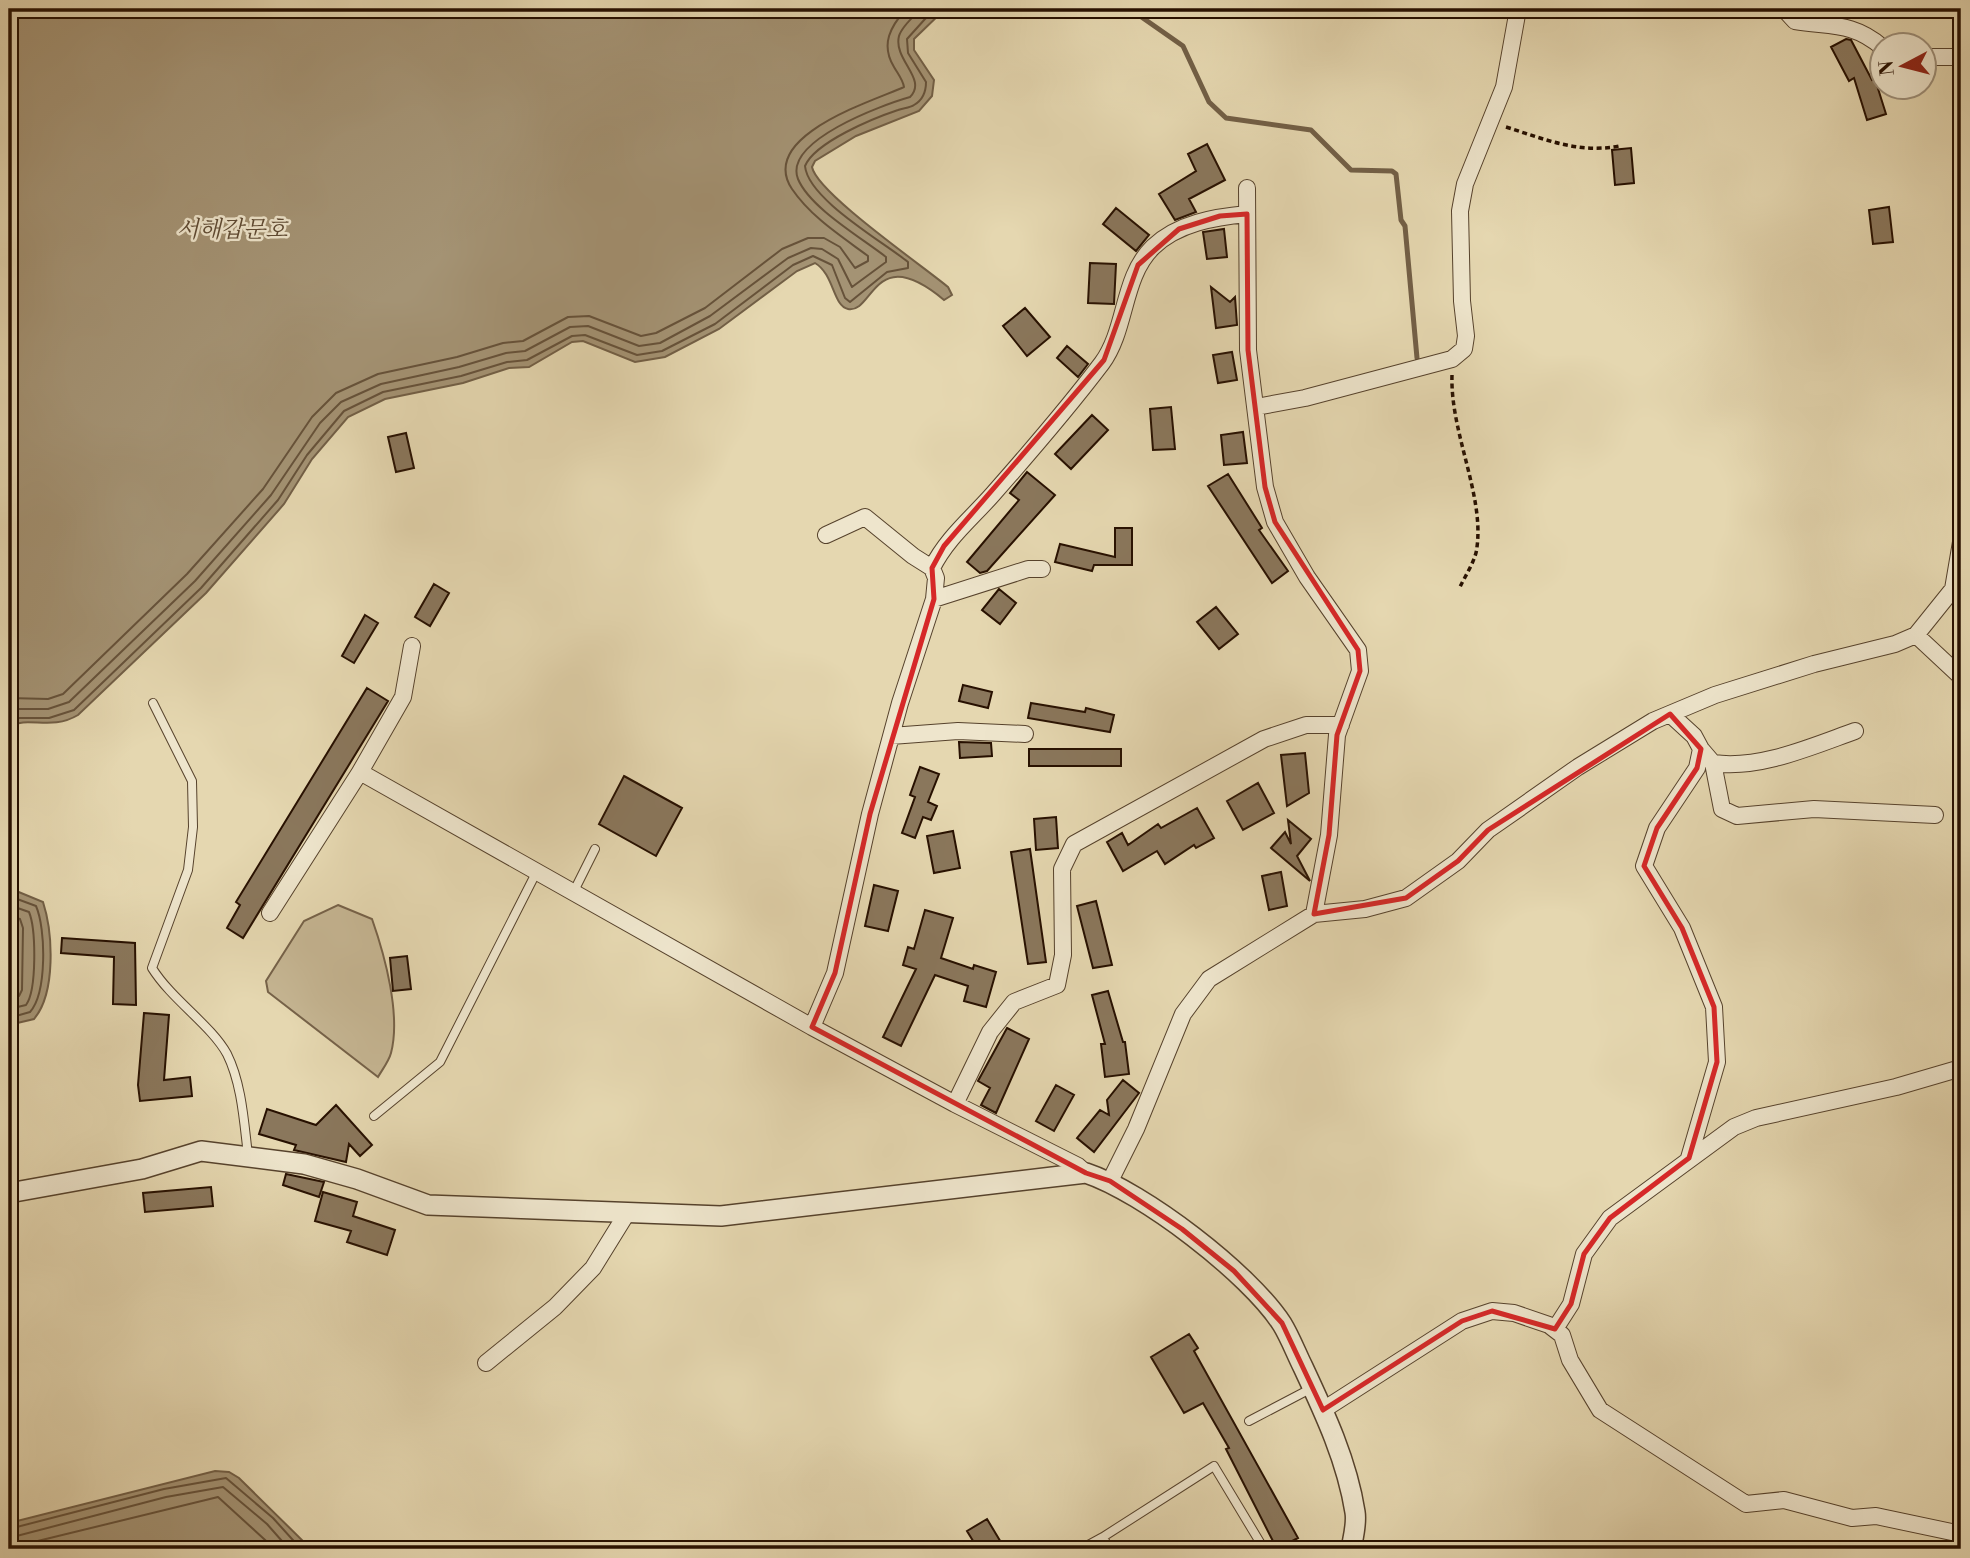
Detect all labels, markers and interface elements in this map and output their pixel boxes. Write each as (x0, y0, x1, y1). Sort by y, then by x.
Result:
north arrow (1868, 32, 1938, 102)
text: N (1874, 59, 1900, 77)
water label: 서해갑문호 (176, 216, 289, 244)

